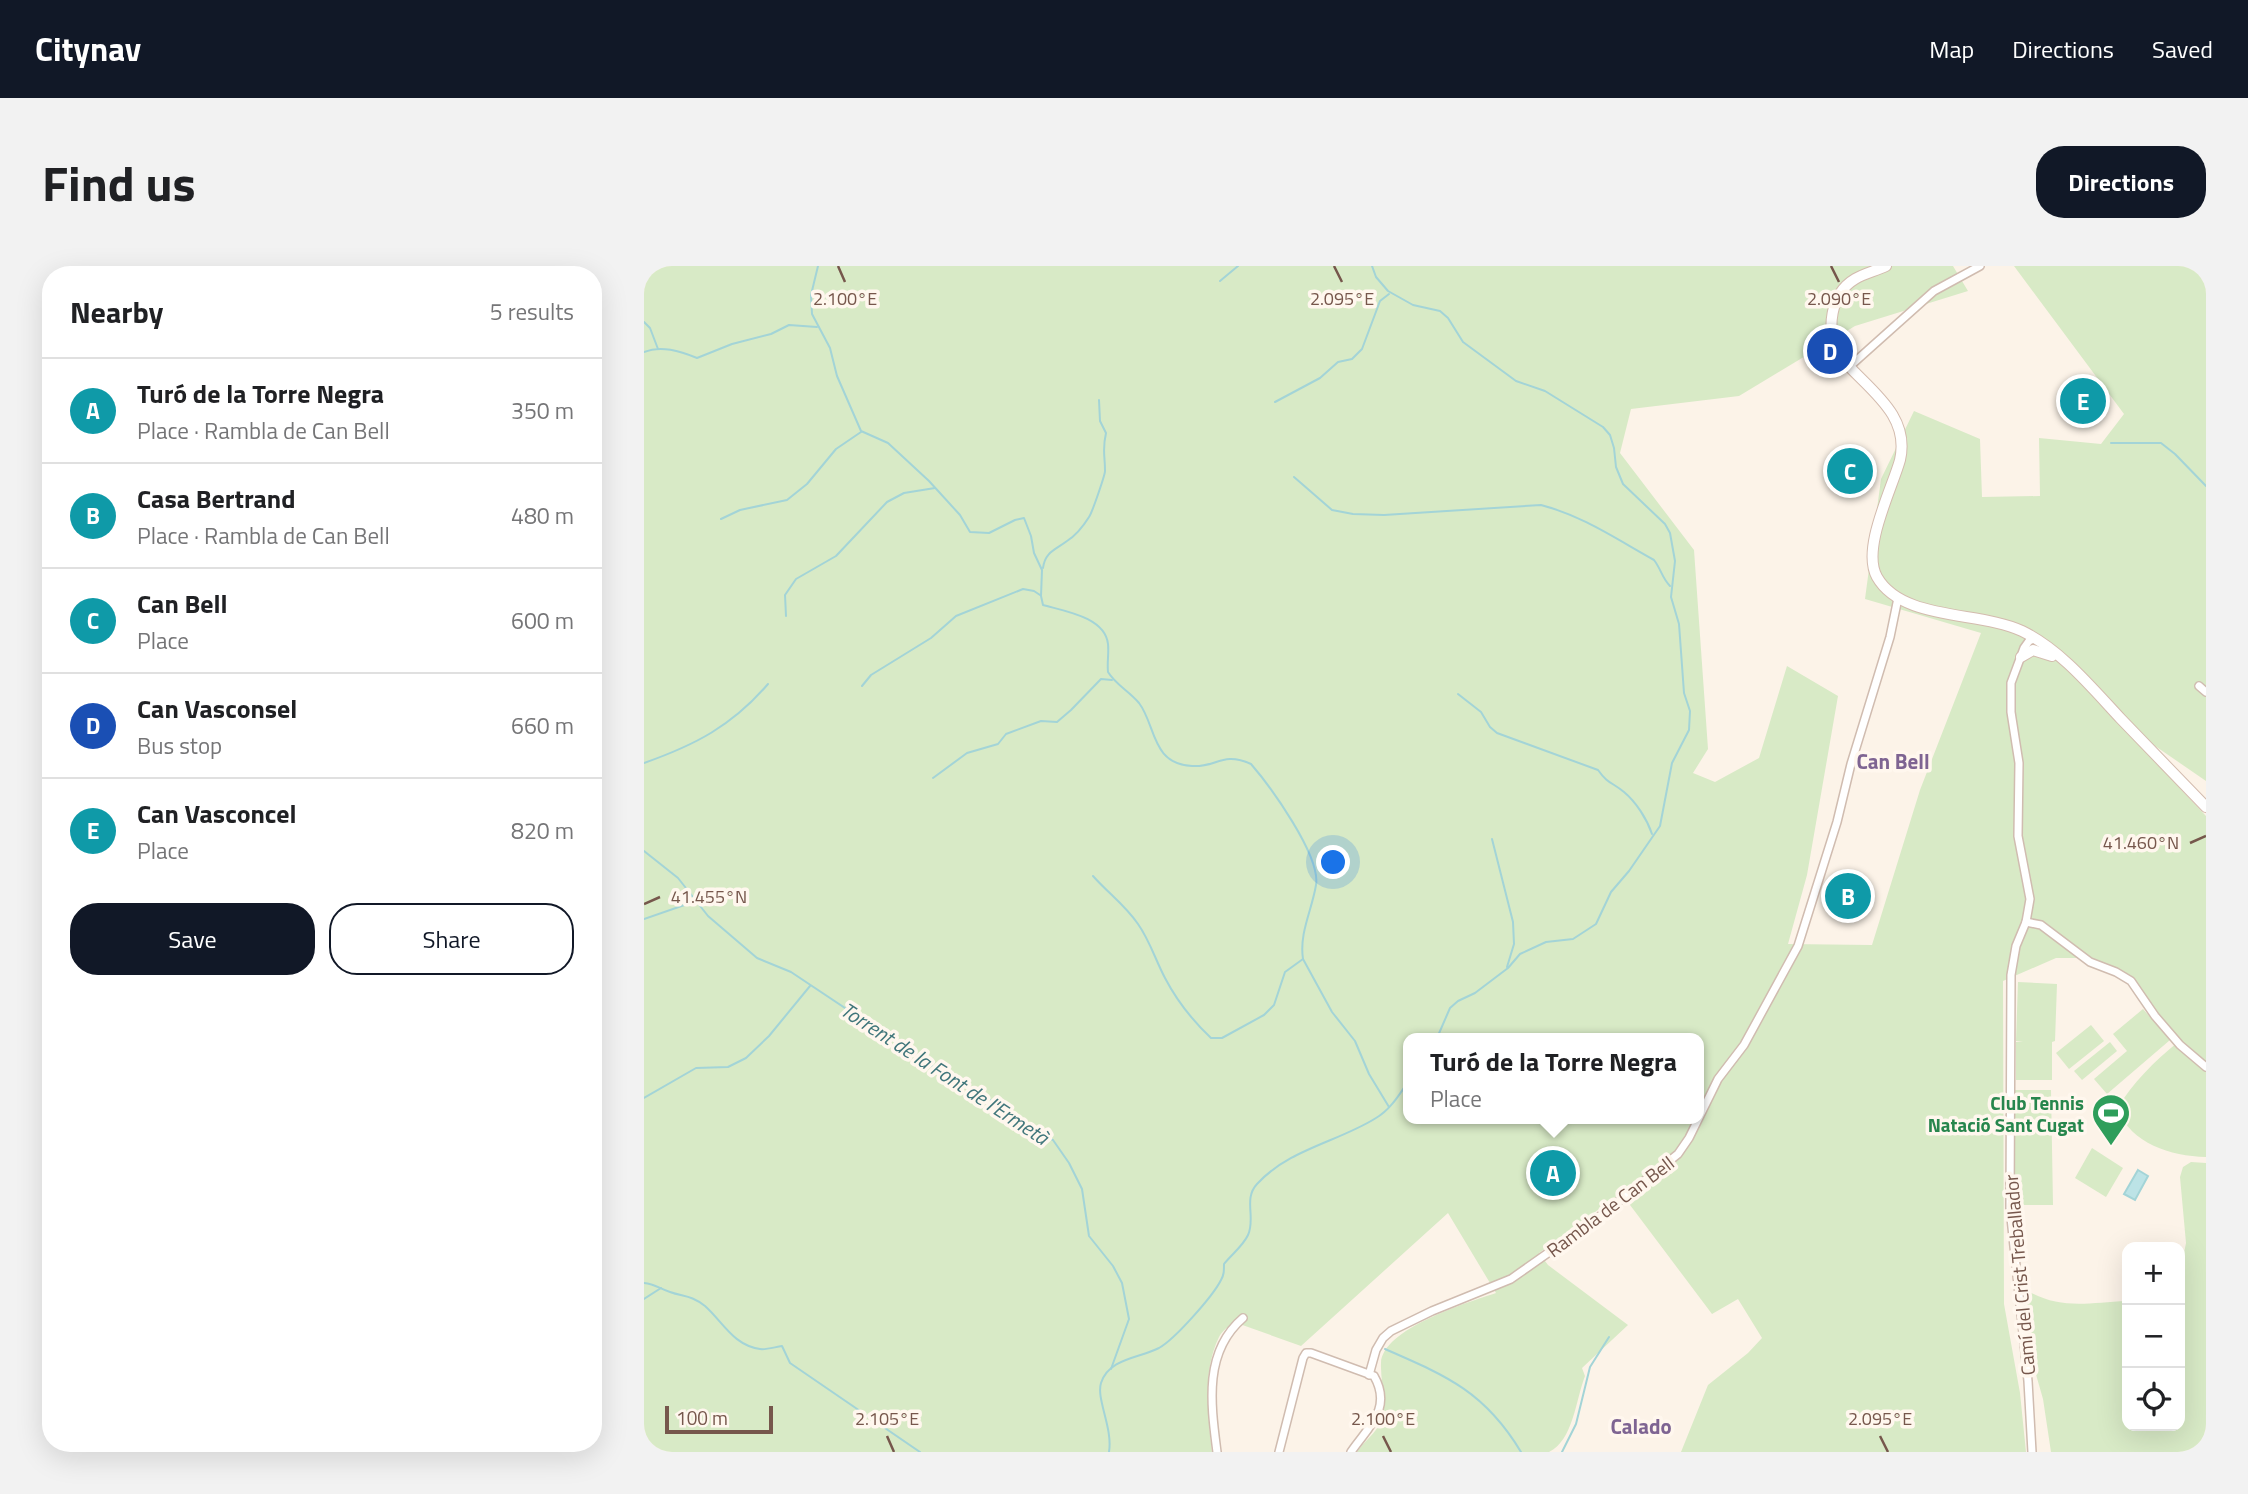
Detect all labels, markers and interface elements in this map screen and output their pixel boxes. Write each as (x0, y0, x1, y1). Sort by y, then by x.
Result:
text: Citynav (35, 24, 141, 74)
text: Map (1929, 31, 1974, 67)
text: Directions (2012, 31, 2114, 67)
text: Saved (2152, 31, 2213, 67)
text: Find us (42, 145, 196, 220)
button: Directions (2036, 146, 2206, 218)
text: 2.100°E (813, 285, 877, 312)
text: 2.095°E (1310, 285, 1374, 312)
text: 2.090°E (1807, 285, 1871, 312)
text: Nearby (70, 289, 163, 335)
text: 5 results (490, 294, 574, 329)
pin: D (1807, 325, 1853, 377)
text: Turó de la Torre Negra (137, 374, 384, 413)
pin: E (2060, 375, 2106, 427)
text: A (86, 393, 100, 428)
text: 350 m (511, 393, 574, 428)
text: Place · Rambla de Can Bell (137, 413, 390, 448)
pin: C (1827, 445, 1873, 497)
text: Casa Bertrand (137, 479, 296, 518)
text: B (86, 498, 100, 533)
text: 480 m (511, 498, 574, 533)
text: Place · Rambla de Can Bell (137, 518, 390, 553)
text: Can Bell (137, 584, 228, 623)
text: C (87, 603, 99, 638)
text: 600 m (511, 603, 574, 638)
text: Place (137, 623, 189, 658)
text: Can Vasconsel (137, 689, 297, 728)
text: D (86, 708, 100, 743)
text: 660 m (511, 708, 574, 743)
text: Bus stop (137, 728, 222, 763)
district label: Can Bell (1856, 745, 1930, 777)
text: Can Vasconcel (137, 794, 297, 833)
text: E (87, 813, 99, 848)
text: 820 m (511, 813, 574, 848)
text: 41.460°N (2103, 829, 2179, 856)
text: Place (137, 833, 189, 868)
your location (1316, 845, 1350, 879)
pin: B (1825, 870, 1871, 922)
text: 41.455°N (671, 883, 747, 910)
button: Save (70, 903, 315, 975)
button: Share (329, 903, 574, 975)
water label: Torrent de la Font de l'Ermetà (835, 994, 1057, 1153)
popup (1403, 1033, 1704, 1124)
text: Turó de la Torre Negra (1430, 1042, 1677, 1081)
text: Place (1430, 1081, 1482, 1116)
place label: Club Tennis Natació Sant Cugat (1928, 1088, 2084, 1139)
sports icon: Club Tennis Natació Sant Cugat (2090, 1092, 2132, 1147)
pin: A (1530, 1147, 1576, 1199)
street label: Rambla de Can Bell (1540, 1148, 1680, 1264)
street label: Camí del Crist Treballador (1996, 1173, 2042, 1377)
map controls (2122, 1242, 2185, 1431)
button: + (2122, 1242, 2185, 1305)
button: − (2122, 1305, 2185, 1368)
button: locate (2122, 1368, 2185, 1431)
scale bar (665, 1403, 774, 1435)
text: 100 m (676, 1403, 728, 1432)
text: 2.105°E (855, 1405, 919, 1432)
text: 2.100°E (1351, 1405, 1415, 1432)
text: 2.095°E (1848, 1405, 1912, 1432)
district label: Calado (1610, 1410, 1672, 1442)

